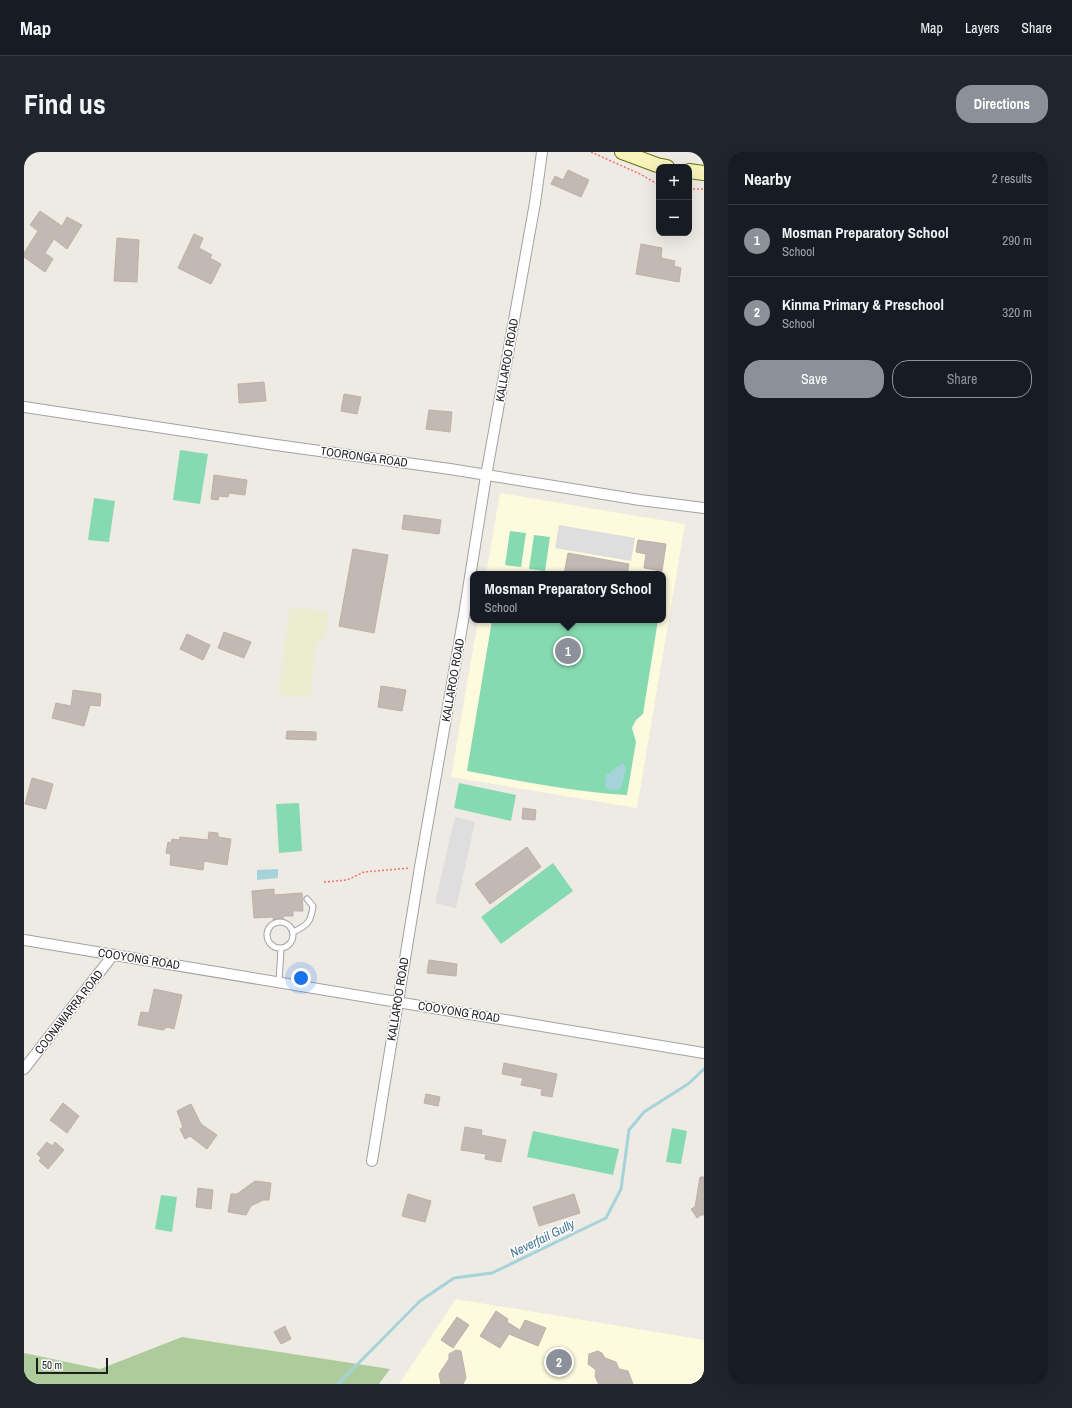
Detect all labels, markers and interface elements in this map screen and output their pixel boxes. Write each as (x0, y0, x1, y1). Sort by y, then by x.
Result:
text: Map (20, 15, 51, 41)
text: Map (921, 19, 943, 37)
text: Layers (965, 19, 999, 37)
text: Share (1021, 19, 1052, 37)
text: Find us (24, 85, 106, 123)
button: Directions (956, 85, 1048, 123)
map controls (656, 164, 692, 236)
button: + (656, 164, 692, 200)
text: Nearby (744, 167, 791, 190)
text: 2 results (992, 170, 1032, 187)
button: − (656, 200, 692, 236)
text: Mosman Preparatory School (782, 222, 949, 243)
text: 1 (754, 232, 760, 249)
text: 290 m (1002, 232, 1032, 249)
text: School (782, 243, 815, 260)
text: Kinma Primary & Preschool (782, 294, 944, 315)
text: 2 (754, 304, 760, 321)
text: 320 m (1002, 304, 1032, 321)
text: School (782, 315, 815, 332)
street label: KALLAROO ROAD (492, 317, 522, 403)
button: Save (744, 360, 884, 398)
button: Share (892, 360, 1032, 398)
street label: TOORONGA ROAD (319, 443, 409, 471)
popup (470, 571, 666, 623)
text: Mosman Preparatory School (485, 578, 651, 599)
text: School (485, 599, 517, 616)
pin: 1 (555, 636, 581, 666)
street label: KALLAROO ROAD (438, 637, 468, 723)
street label: COOYONG ROAD (97, 945, 181, 973)
street label: KALLAROO ROAD (384, 956, 412, 1042)
street label: COONAWARRA ROAD (31, 967, 107, 1057)
your location (291, 968, 311, 988)
street label: COOYONG ROAD (417, 998, 501, 1026)
water label: Neverfail Gully (507, 1215, 578, 1261)
pin: 2 (546, 1347, 572, 1377)
scale bar (36, 1356, 108, 1375)
text: 50 m (42, 1358, 62, 1372)

